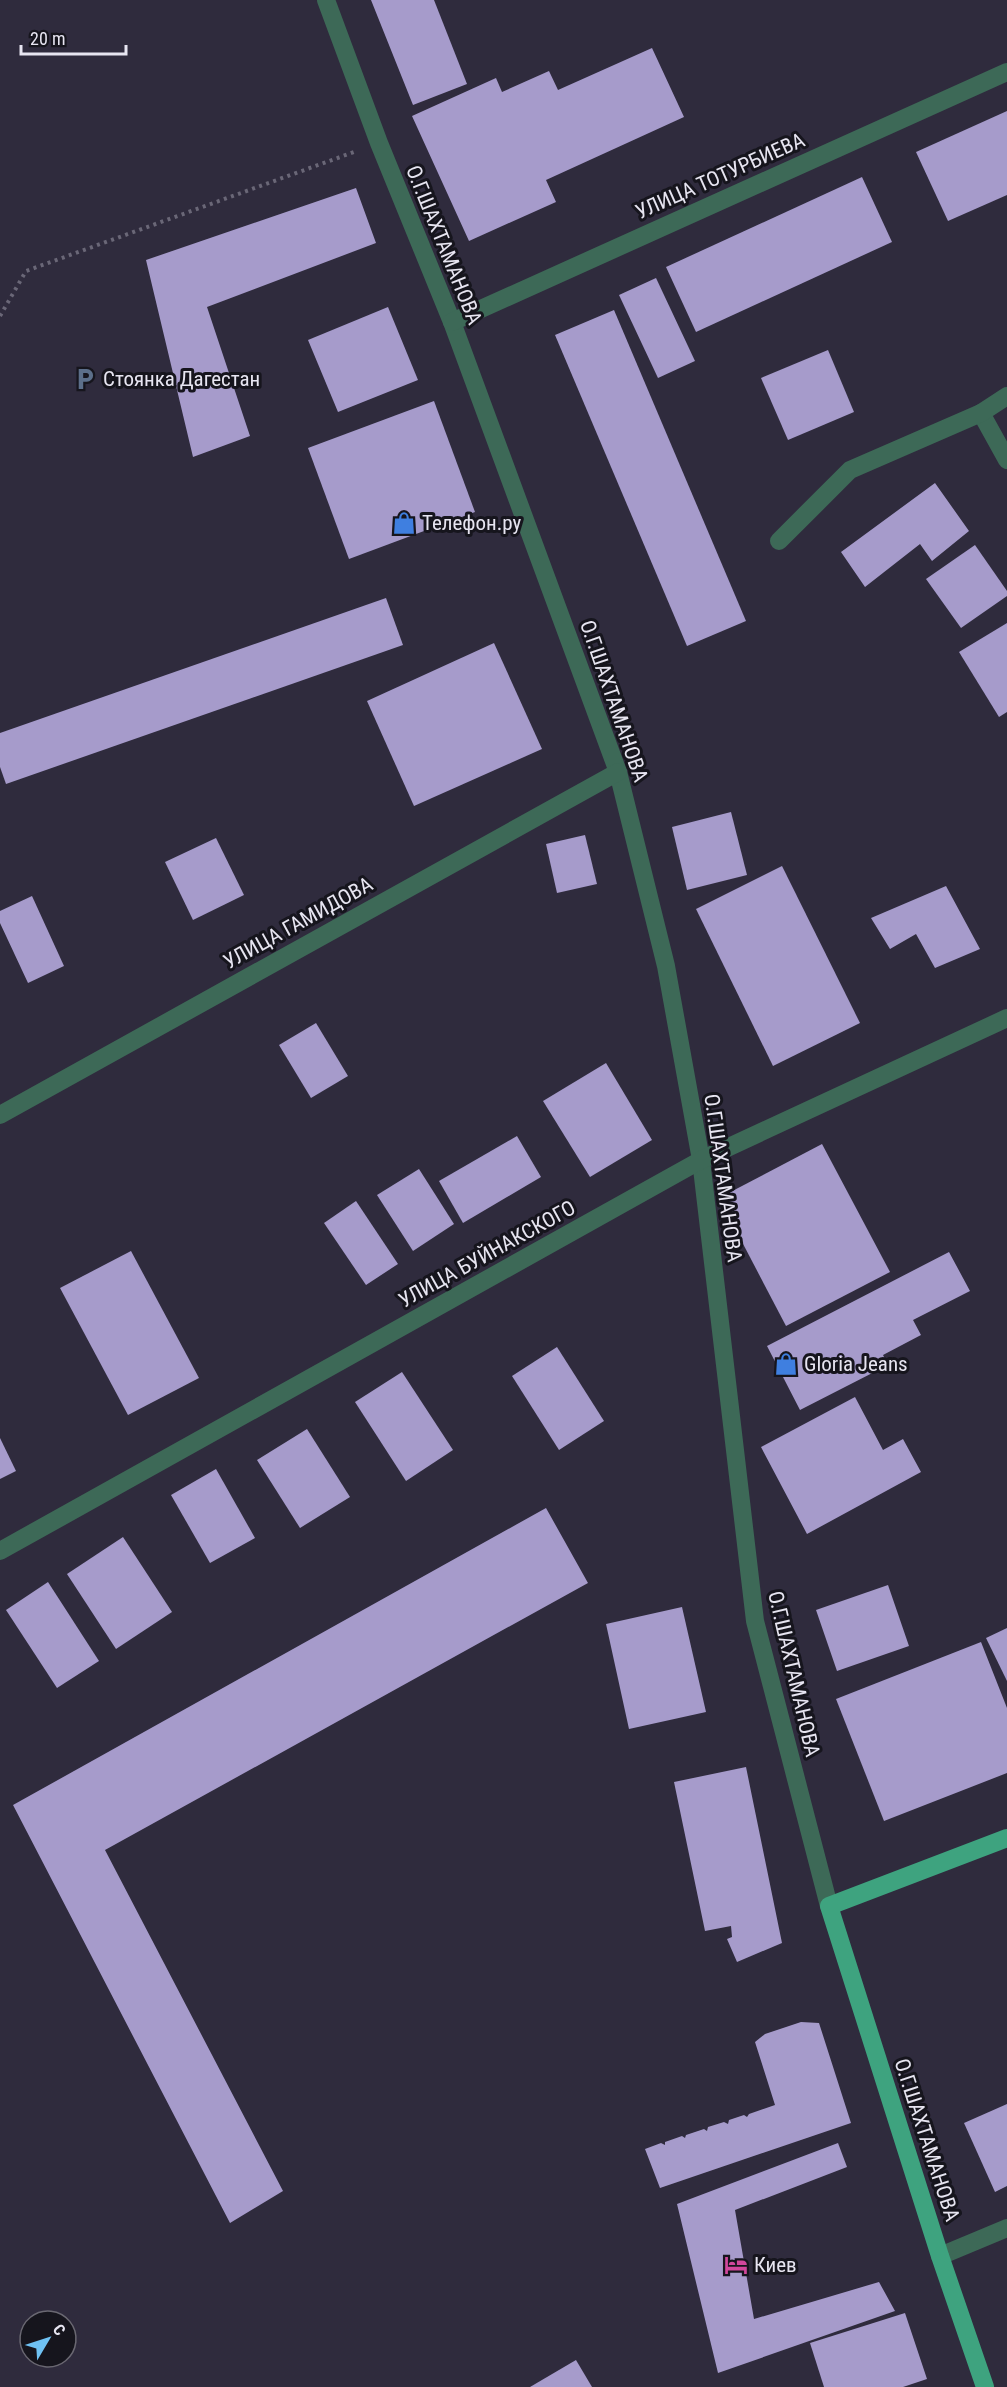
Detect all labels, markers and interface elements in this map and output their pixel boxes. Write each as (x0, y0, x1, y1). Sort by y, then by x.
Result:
scale bar (21, 18, 126, 56)
text: 20 m (30, 28, 65, 49)
street label: УЛИЦА ТОТУРБИЕВА (632, 128, 808, 224)
street label: О.Г.ШАХТАМАНОВА (401, 162, 487, 328)
parking icon: Стоянка Дагестан (72, 366, 98, 392)
place label: Стоянка Дагестан (103, 367, 260, 391)
shop icon: Телефон.ру (391, 510, 417, 536)
place label: Телефон.ру (422, 511, 522, 535)
street label: О.Г.ШАХТАМАНОВА (575, 617, 653, 785)
street label: УЛИЦА ГАМИДОВА (219, 872, 377, 974)
street label: О.Г.ШАХТАМАНОВА (699, 1092, 747, 1264)
street label: УЛИЦА БУЙНАКСКОГО (394, 1195, 580, 1313)
shop icon: Gloria Jeans (773, 1351, 799, 1377)
place label: Gloria Jeans (804, 1352, 908, 1376)
street label: О.Г.ШАХТАМАНОВА (763, 1589, 825, 1759)
street label: О.Г.ШАХТАМАНОВА (889, 2056, 965, 2224)
hotel icon: Киев (723, 2252, 749, 2278)
place label: Киев (754, 2253, 797, 2277)
north arrow (18, 2309, 78, 2369)
text: С (49, 2320, 70, 2339)

